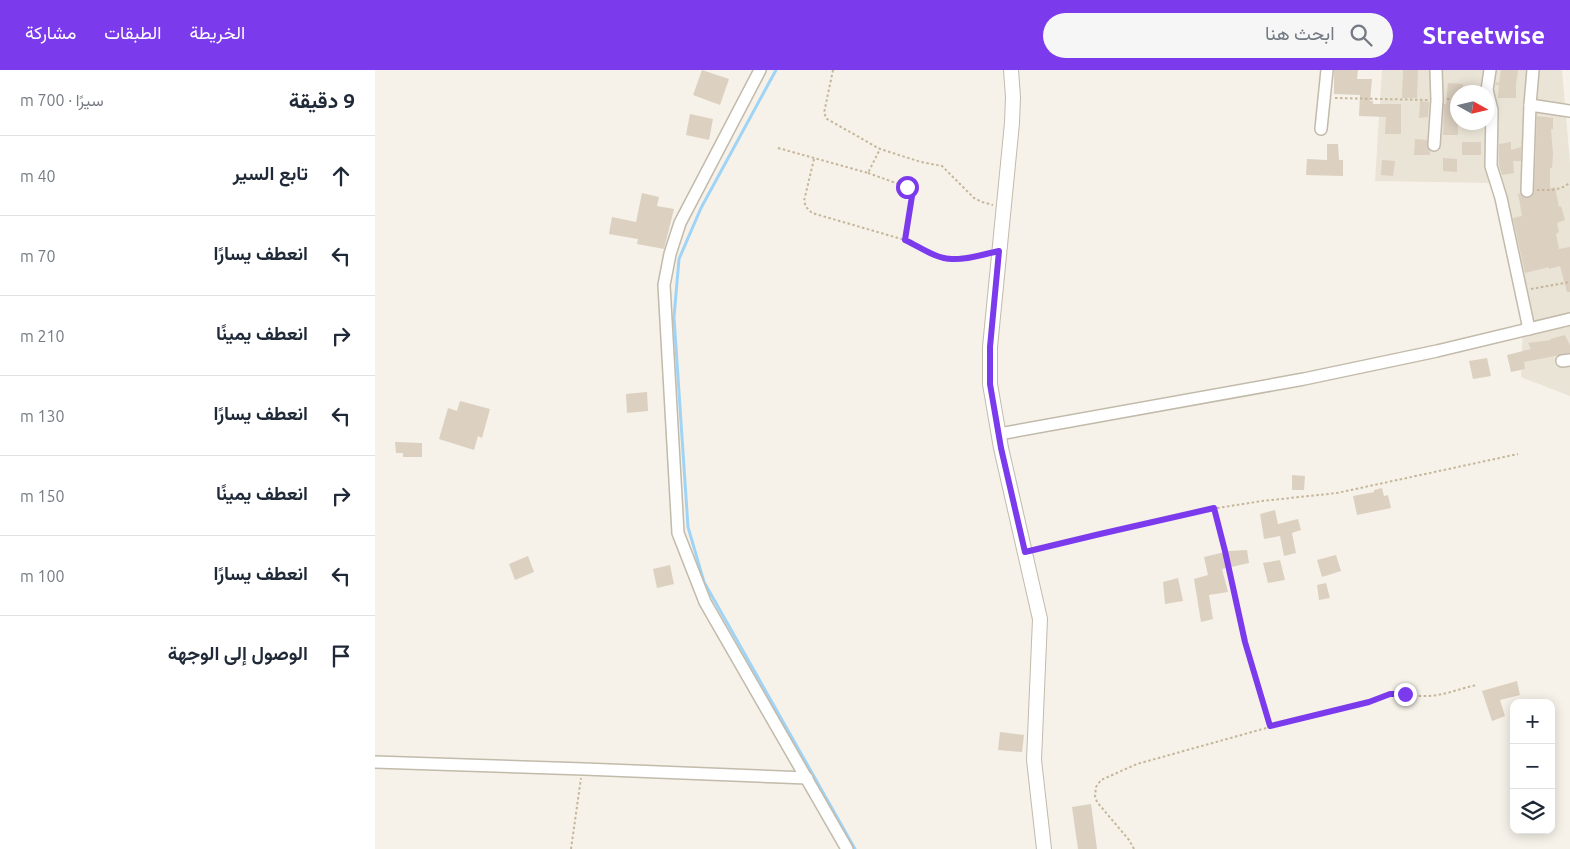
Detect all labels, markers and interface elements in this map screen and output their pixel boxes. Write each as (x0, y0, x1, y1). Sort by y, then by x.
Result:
search box (1043, 13, 1393, 58)
icon: search (1347, 21, 1375, 49)
text: مشاركة (25, 22, 76, 42)
text: الطبقات (104, 22, 161, 42)
text: الخريطة (189, 22, 245, 42)
text: ابحث هنا (1265, 22, 1335, 44)
text: Streetwise (1423, 22, 1545, 49)
north arrow (1450, 85, 1495, 130)
text: 9 دقيقة (289, 88, 355, 112)
text: سيرًا · 700 m (20, 91, 104, 109)
text: تابع السير (233, 162, 308, 184)
icon: ahead (327, 162, 355, 190)
text: 40 m (20, 167, 56, 185)
route start (896, 176, 919, 199)
text: انعطف يسارًا (214, 242, 308, 264)
icon: left (327, 242, 355, 270)
text: 70 m (20, 247, 56, 265)
text: انعطف يمينًا (216, 322, 308, 344)
icon: right (327, 322, 355, 350)
text: 210 m (20, 327, 65, 345)
text: انعطف يسارًا (214, 402, 308, 424)
icon: left (327, 402, 355, 430)
text: 130 m (20, 407, 65, 425)
text: انعطف يمينًا (216, 482, 308, 504)
icon: right (327, 482, 355, 510)
text: 150 m (20, 487, 65, 505)
text: انعطف يسارًا (214, 562, 308, 584)
icon: left (327, 562, 355, 590)
text: 100 m (20, 567, 65, 585)
text: الوصول إلى الوجهة (168, 642, 308, 664)
icon: arrive (327, 642, 355, 670)
route end (1394, 683, 1417, 706)
map controls (1510, 699, 1555, 834)
button: + (1510, 699, 1555, 744)
button: − (1510, 744, 1555, 789)
button: layers (1510, 789, 1555, 834)

